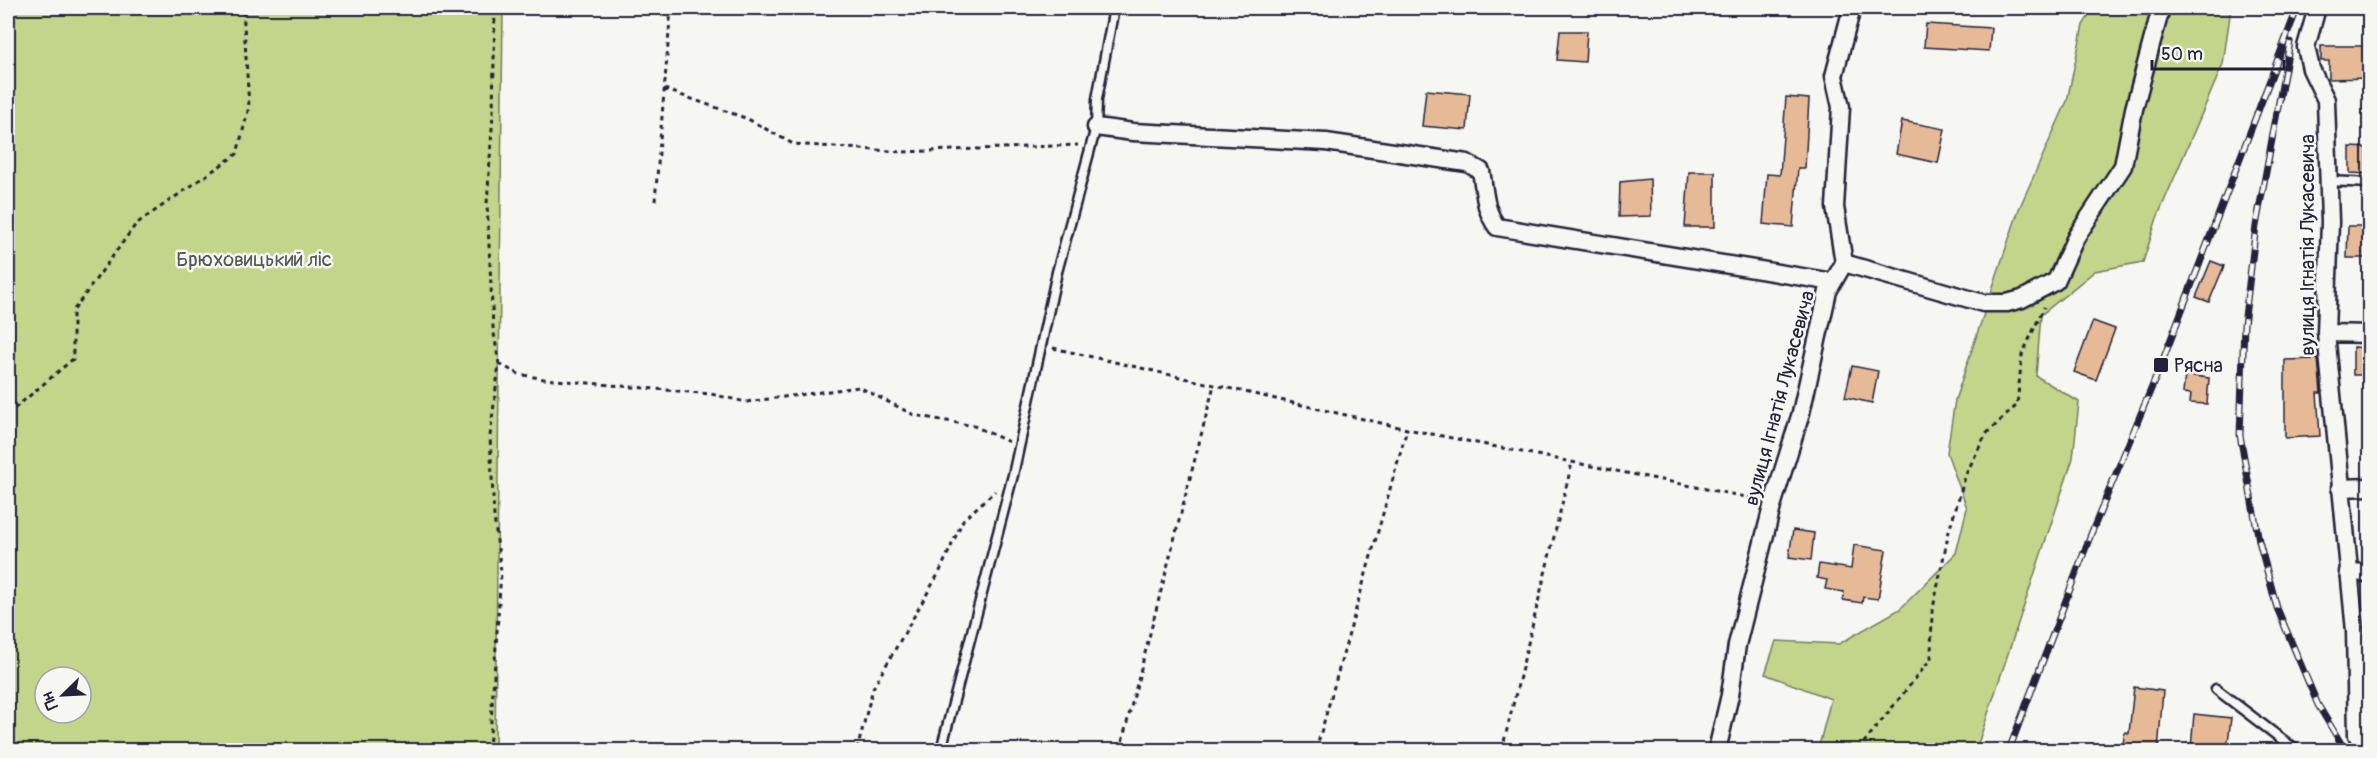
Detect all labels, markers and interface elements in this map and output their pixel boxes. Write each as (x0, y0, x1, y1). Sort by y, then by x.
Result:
scale bar (2152, 33, 2284, 71)
text: 50 m (2161, 43, 2203, 66)
street label: вулиця Ігнатія Лукасевича (2295, 134, 2320, 356)
park label: Брюховицький ліс (176, 247, 332, 272)
street label: вулиця Ігнатія Лукасевича (1739, 288, 1820, 508)
place label: Рясна (2174, 353, 2223, 378)
marker: Рясна (2152, 356, 2170, 374)
north arrow (33, 665, 93, 725)
text: Пн (37, 689, 63, 713)

